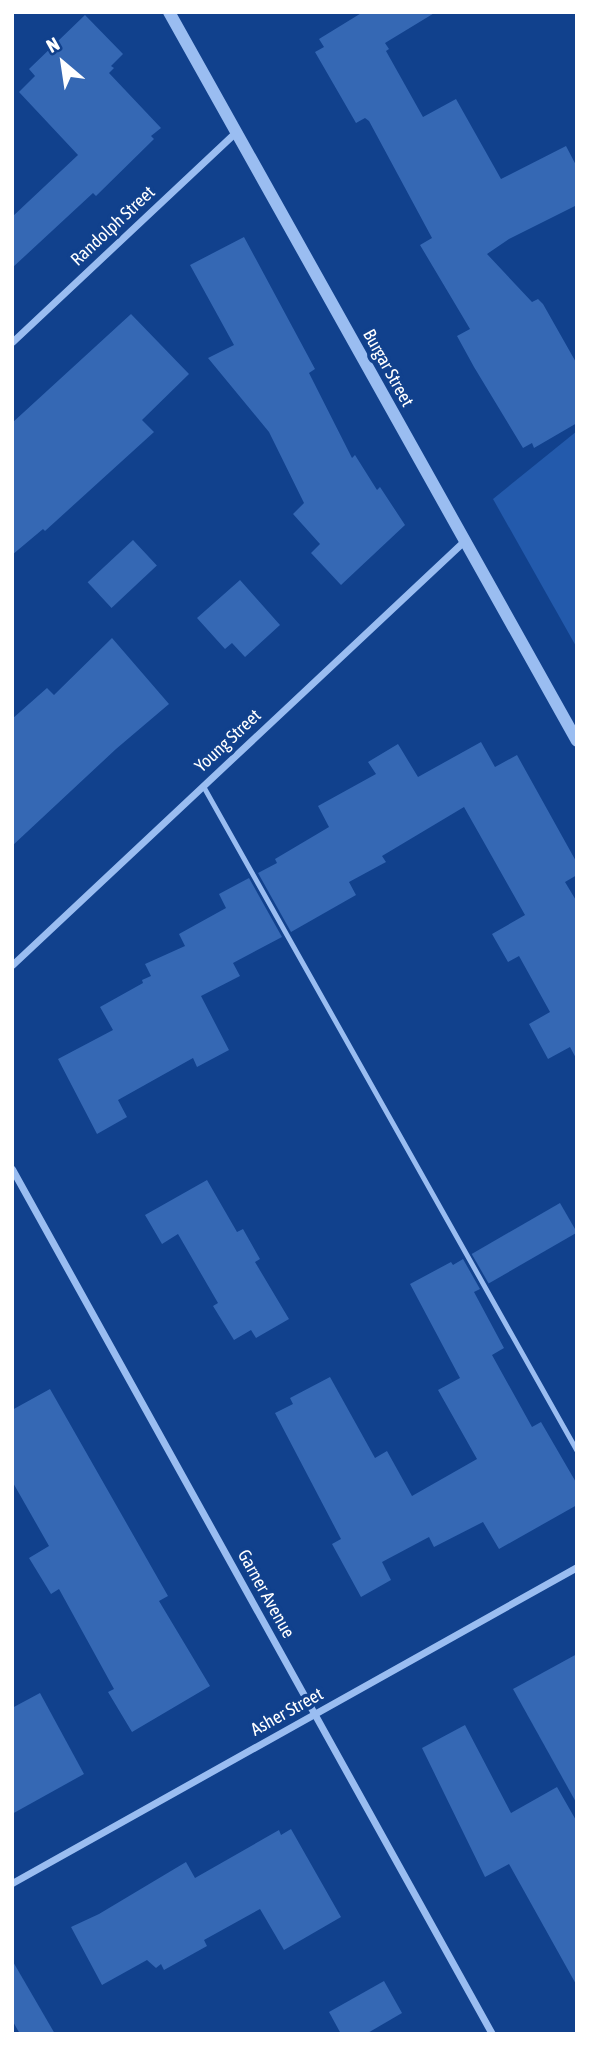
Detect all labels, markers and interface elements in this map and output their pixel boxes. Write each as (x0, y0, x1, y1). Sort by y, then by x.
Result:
north arrow (28, 28, 98, 98)
text: N (43, 32, 63, 57)
street label: Randolph Street (66, 182, 160, 270)
street label: Burgar Street (358, 326, 418, 410)
street label: Young Street (190, 705, 266, 777)
street label: Garner Avenue (233, 1546, 299, 1642)
street label: Asher Street (247, 1683, 327, 1741)

